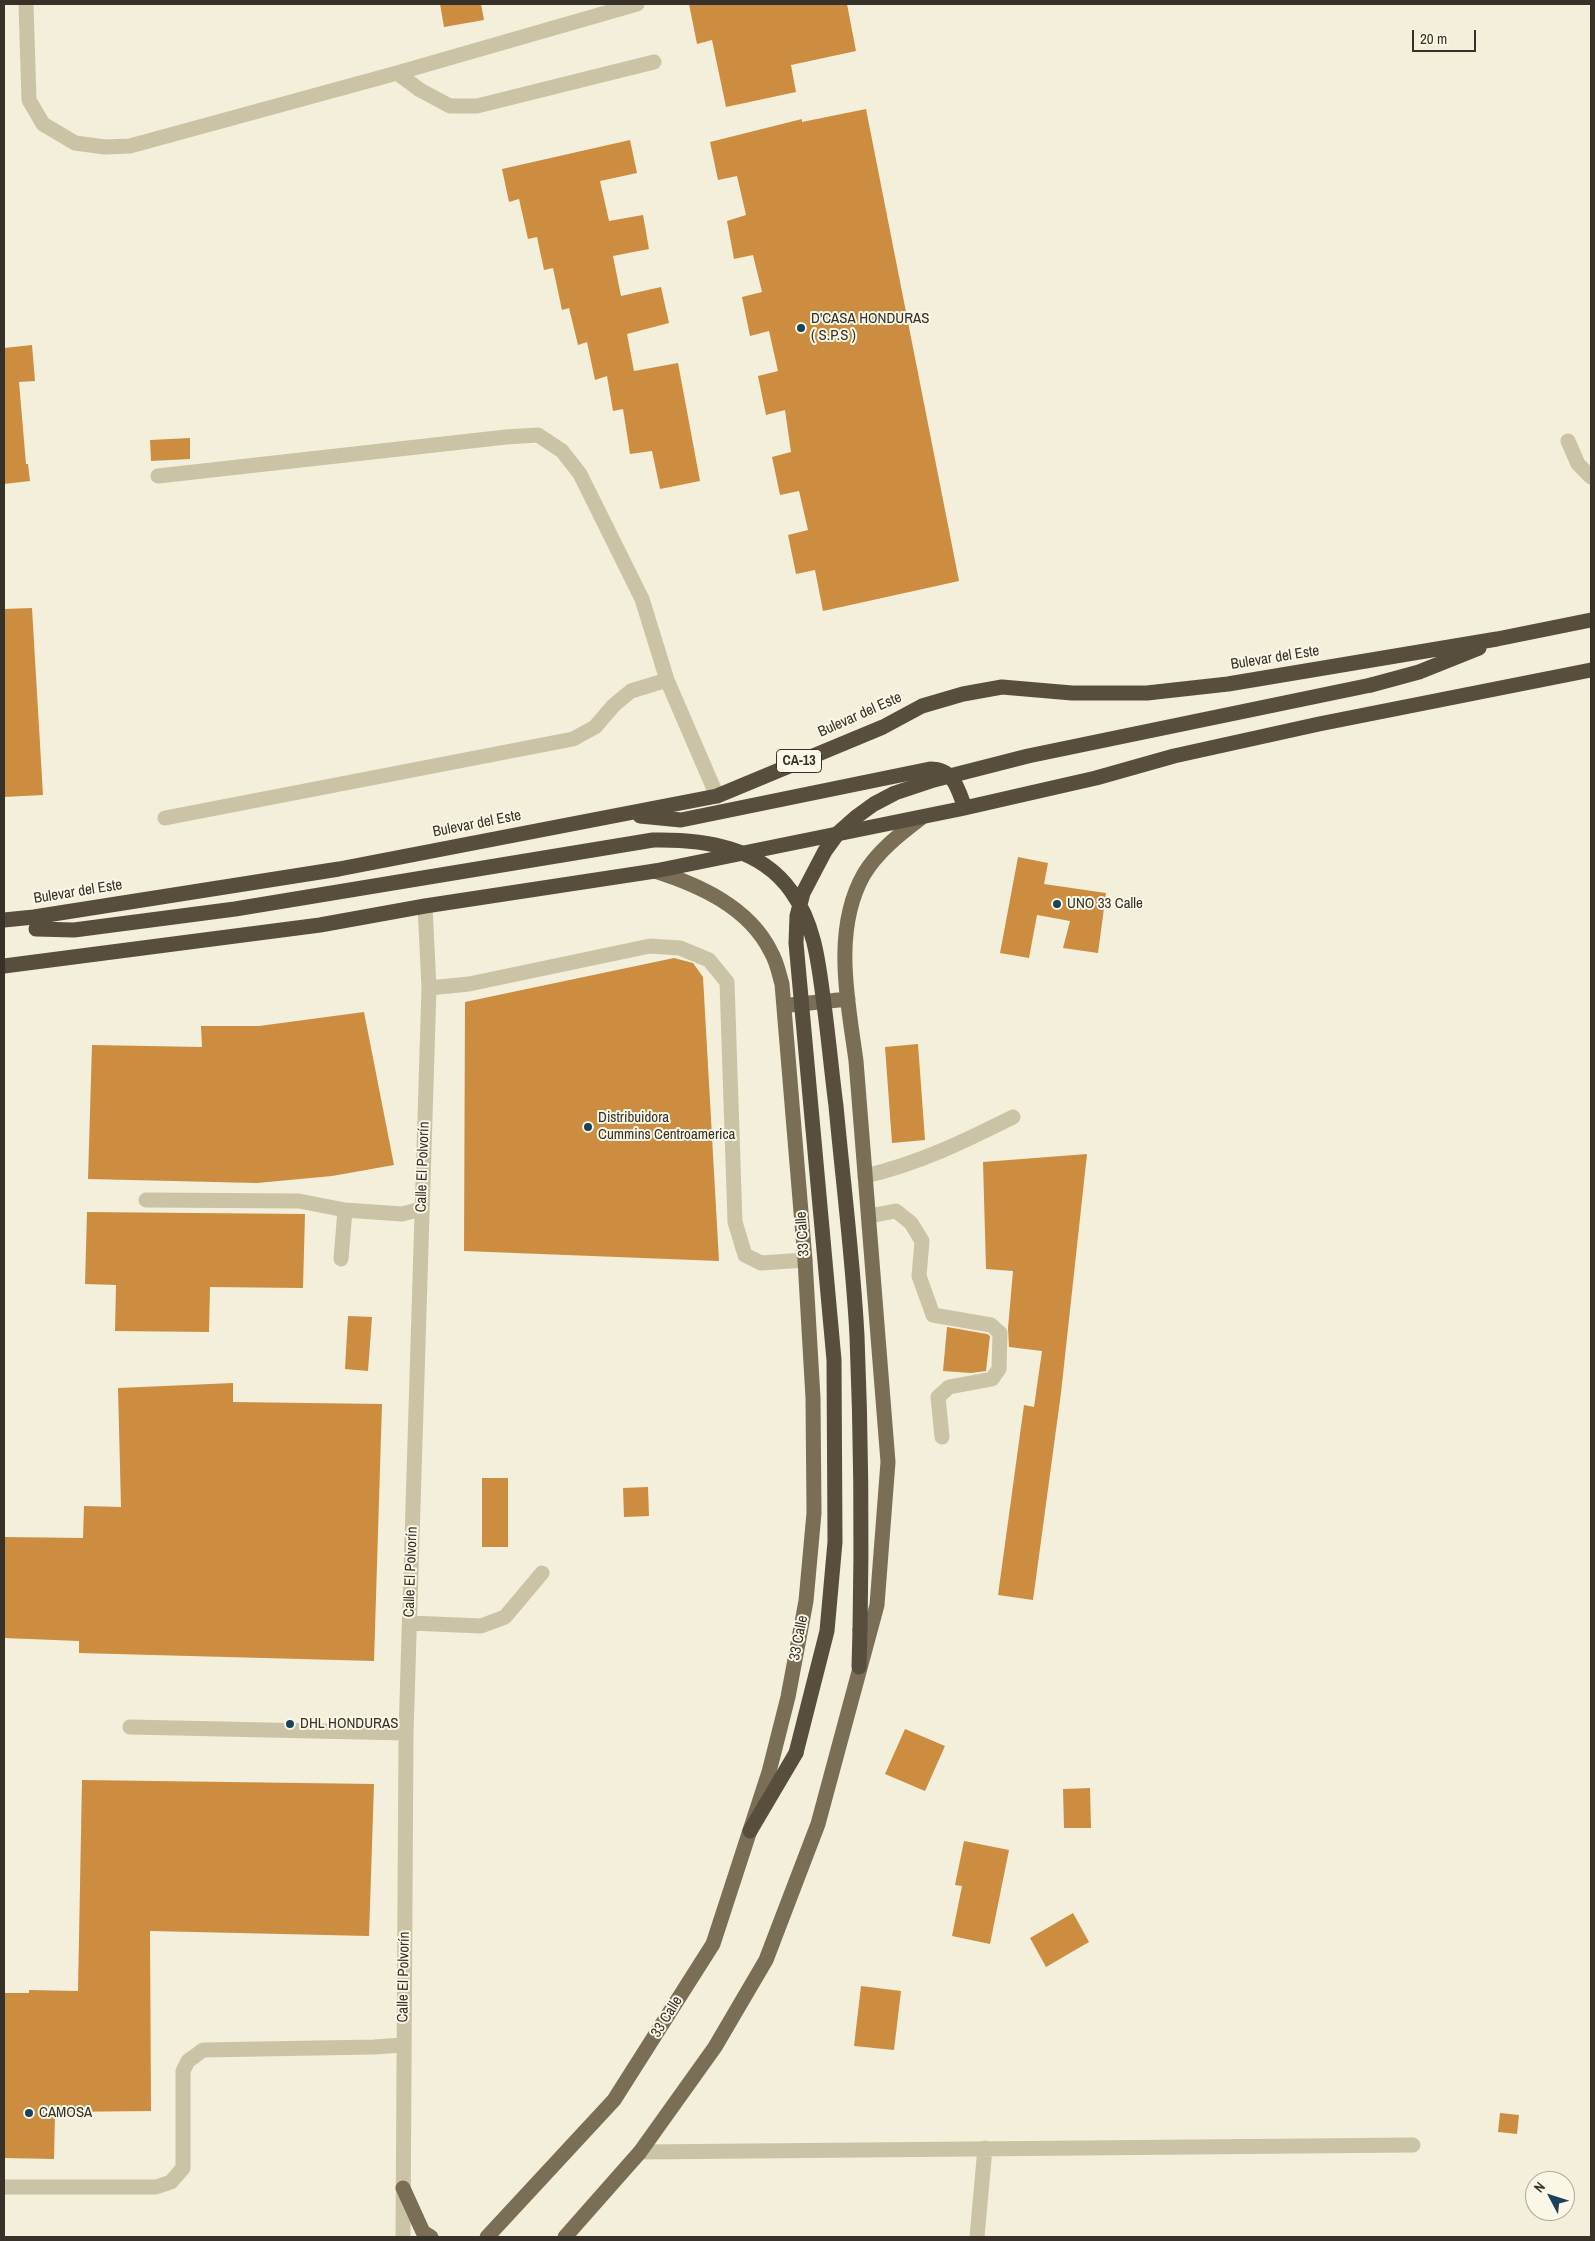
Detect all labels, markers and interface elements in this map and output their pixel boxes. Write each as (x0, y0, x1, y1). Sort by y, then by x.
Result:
scale bar (1415, 20, 1479, 52)
text: 20 m (1420, 28, 1447, 49)
place label: D'CASA HONDURAS ( S.P.S ) (811, 310, 930, 345)
marker: D'CASA HONDURAS ( S.P.S ) (795, 322, 807, 334)
street label: Bulevar del Este (1229, 642, 1321, 674)
street label: Bulevar del Este (815, 689, 905, 741)
road number: CA-13 (776, 749, 822, 772)
street label: Bulevar del Este (431, 807, 523, 841)
street label: Bulevar del Este (32, 876, 124, 908)
place label: UNO 33 Calle (1067, 895, 1143, 913)
marker: UNO 33 Calle (1051, 898, 1063, 910)
place label: Distribuidora Cummins Centroamerica (598, 1109, 735, 1144)
street label: Calle El Polvorín (412, 1121, 434, 1213)
marker: Distribuidora Cummins Centroamerica (582, 1121, 594, 1133)
street label: 33 Calle (792, 1211, 814, 1257)
street label: Calle El Polvorín (400, 1526, 422, 1618)
street label: 33 Calle (786, 1614, 812, 1662)
place label: DHL HONDURAS (300, 1715, 398, 1733)
marker: DHL HONDURAS (284, 1718, 296, 1730)
street label: Calle El Polvorín (394, 1931, 414, 2023)
street label: 33 Calle (647, 1993, 687, 2041)
place label: CAMOSA (39, 2104, 92, 2122)
marker: CAMOSA (23, 2107, 35, 2119)
north arrow (1525, 2171, 1575, 2221)
text: N (1530, 2178, 1549, 2196)

